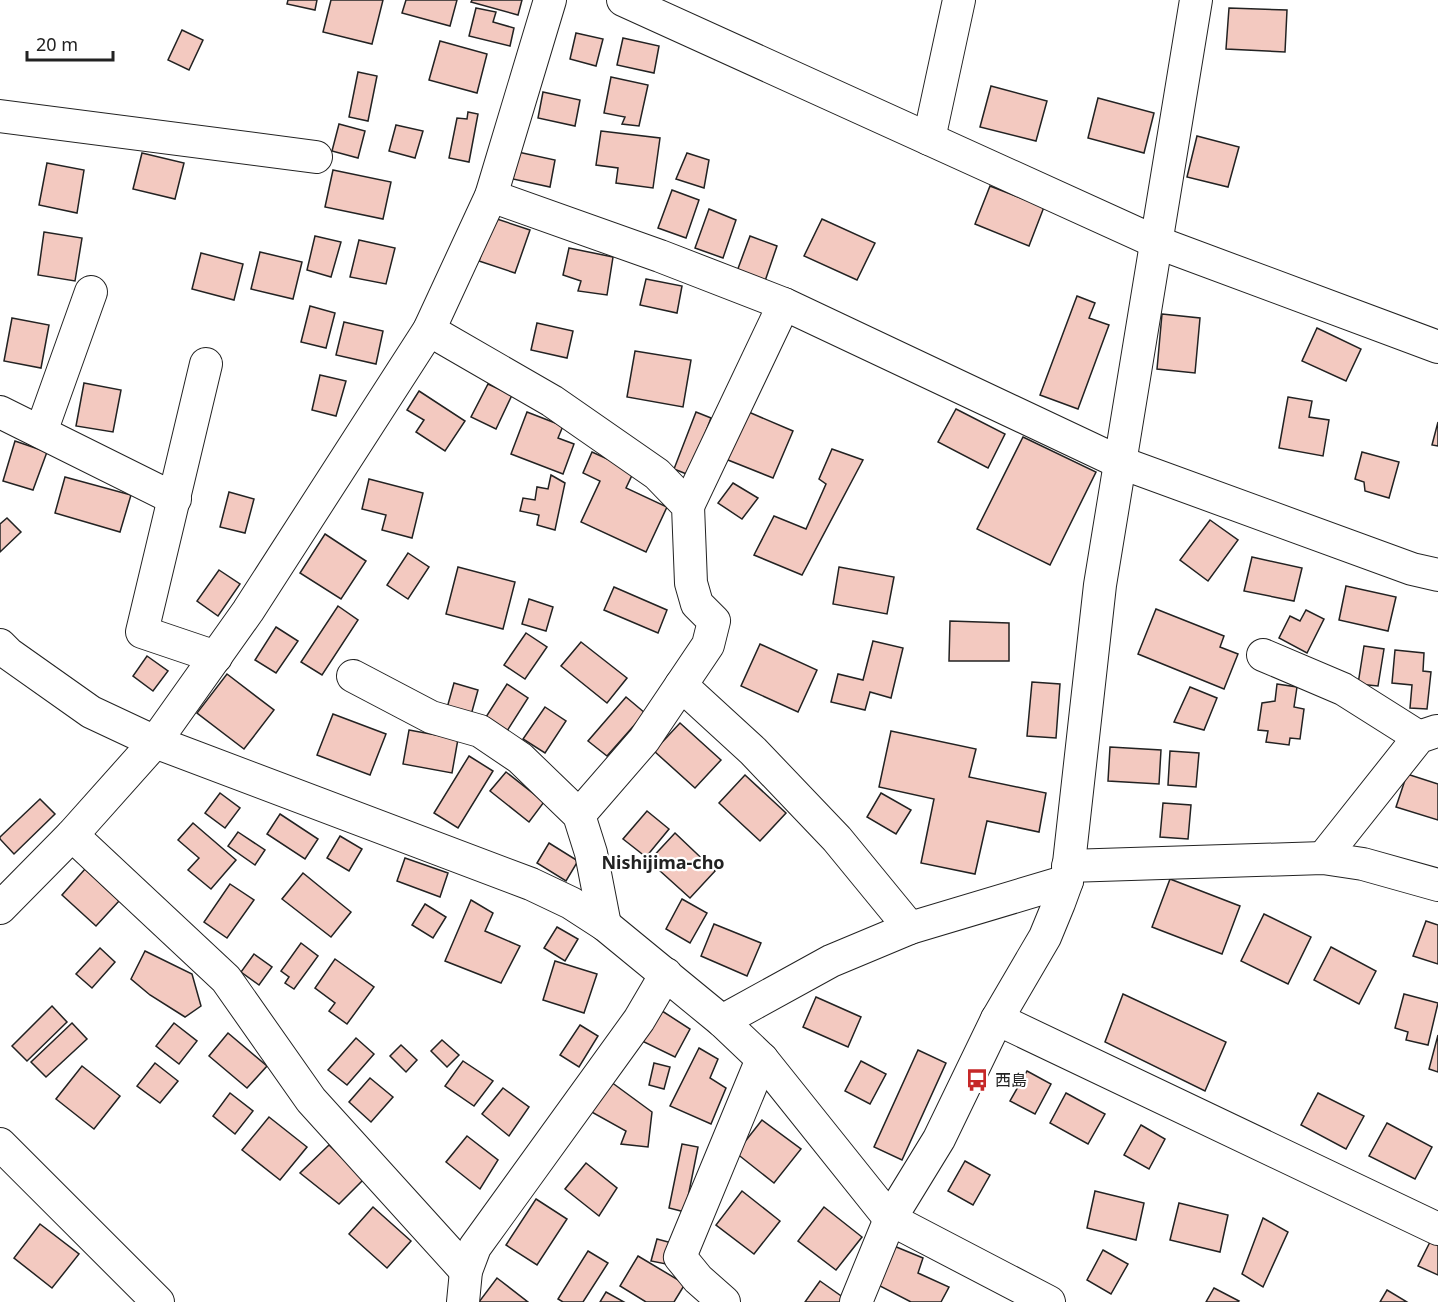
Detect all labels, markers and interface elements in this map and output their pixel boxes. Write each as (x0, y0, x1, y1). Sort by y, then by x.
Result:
scale bar (27, 24, 112, 62)
text: 20 m (36, 32, 78, 56)
district label: Nishijima-cho (601, 850, 725, 874)
bus stop icon: 西島 (964, 1067, 990, 1093)
place label: 西島 (995, 1069, 1027, 1091)

